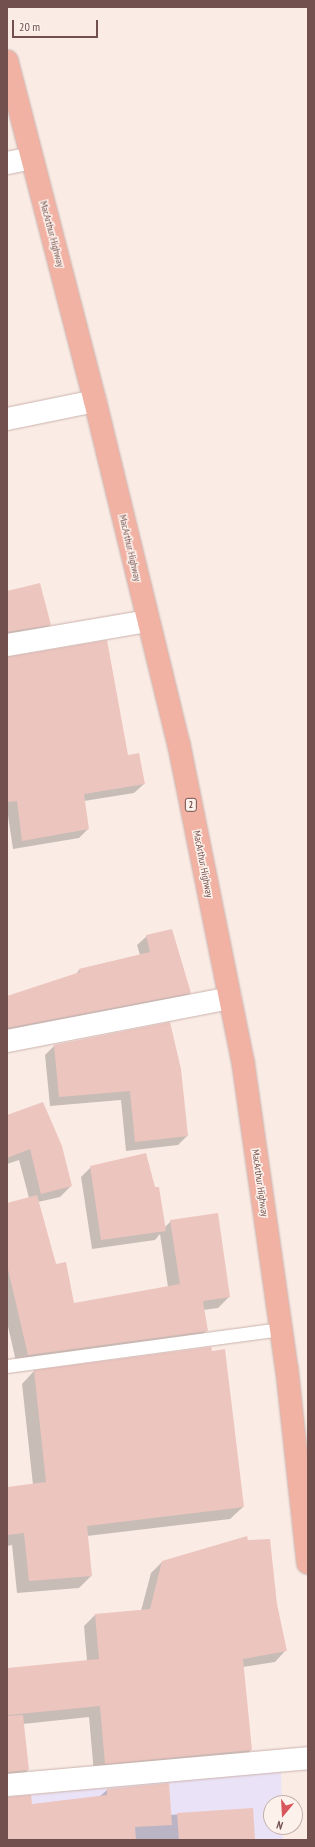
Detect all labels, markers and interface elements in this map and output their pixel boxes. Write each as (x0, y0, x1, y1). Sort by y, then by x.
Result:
scale bar (14, 12, 100, 38)
text: 20 m (19, 19, 40, 34)
street label: MacArthur Highway (37, 200, 67, 268)
street label: MacArthur Highway (117, 514, 143, 582)
road number: 2 (184, 798, 198, 812)
street label: MacArthur Highway (191, 830, 215, 898)
street label: MacArthur Highway (249, 1149, 271, 1217)
north arrow (263, 1795, 303, 1835)
text: N (275, 1818, 285, 1833)

